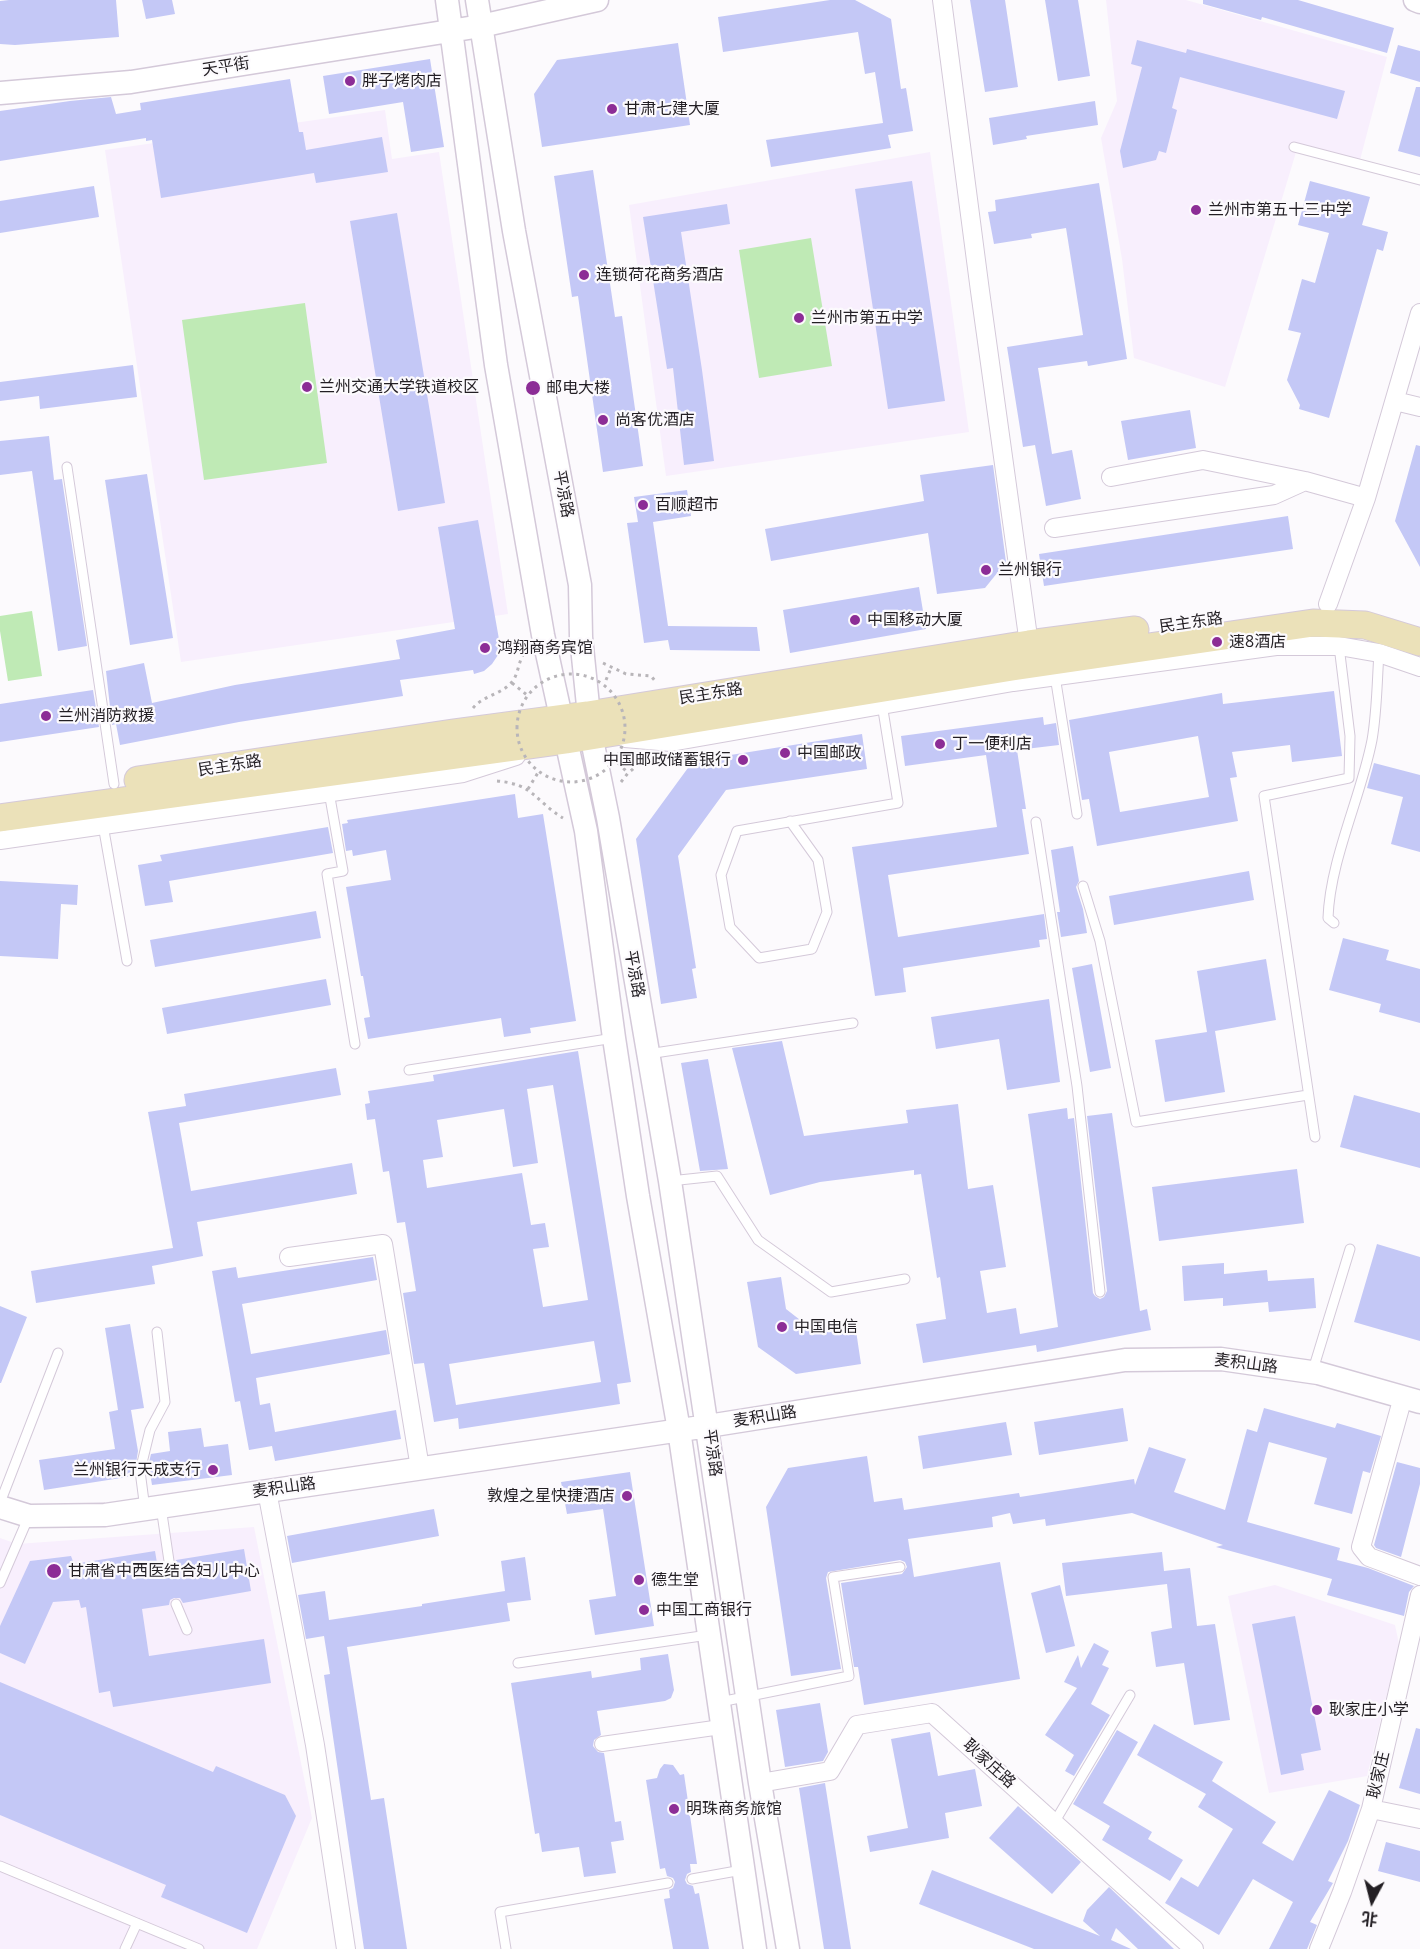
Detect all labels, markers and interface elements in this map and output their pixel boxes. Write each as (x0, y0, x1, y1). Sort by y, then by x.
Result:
street label: 天平街 (201, 54, 251, 80)
place label: 胖子烤肉店 (362, 71, 442, 91)
marker: 胖子烤肉店 (343, 74, 357, 88)
place label: 甘肃七建大厦 (624, 99, 720, 119)
marker: 甘肃七建大厦 (605, 102, 619, 116)
place label: 兰州市第五十三中学 (1208, 200, 1352, 220)
marker: 兰州市第五十三中学 (1189, 203, 1203, 217)
place label: 连锁荷花商务酒店 (596, 265, 724, 285)
marker: 连锁荷花商务酒店 (577, 268, 591, 282)
place label: 兰州市第五中学 (811, 308, 923, 328)
marker: 兰州市第五中学 (792, 311, 806, 325)
place label: 兰州交通大学铁道校区 (319, 377, 479, 397)
place label: 邮电大楼 (546, 378, 610, 398)
marker: 邮电大楼 (524, 379, 542, 397)
marker: 兰州交通大学铁道校区 (300, 380, 314, 394)
place label: 尚客优酒店 (615, 410, 695, 430)
marker: 尚客优酒店 (596, 413, 610, 427)
street label: 平凉路 (549, 469, 577, 519)
place label: 百顺超市 (655, 495, 719, 515)
marker: 百顺超市 (636, 498, 650, 512)
place label: 兰州银行 (998, 560, 1062, 580)
marker: 兰州银行 (979, 563, 993, 577)
street label: 民主东路 (1158, 609, 1224, 637)
place label: 中国移动大厦 (867, 610, 963, 630)
marker: 中国移动大厦 (848, 613, 862, 627)
place label: 速8酒店 (1229, 632, 1286, 652)
marker: 速8酒店 (1210, 635, 1224, 649)
place label: 鸿翔商务宾馆 (497, 638, 593, 658)
marker: 鸿翔商务宾馆 (478, 641, 492, 655)
street label: 民主东路 (678, 680, 744, 708)
place label: 兰州消防救援 (58, 706, 154, 726)
marker: 兰州消防救援 (39, 709, 53, 723)
place label: 丁一便利店 (952, 734, 1032, 754)
marker: 丁一便利店 (933, 737, 947, 751)
place label: 中国邮政 (797, 743, 861, 763)
marker: 中国邮政 (778, 746, 792, 760)
place label: 中国邮政储蓄银行 (603, 750, 731, 770)
street label: 民主东路 (197, 752, 263, 780)
marker: 中国邮政储蓄银行 (736, 753, 750, 767)
street label: 平凉路 (620, 949, 648, 999)
place label: 中国电信 (794, 1317, 858, 1337)
marker: 中国电信 (775, 1320, 789, 1334)
street label: 麦积山路 (1213, 1351, 1279, 1377)
street label: 麦积山路 (732, 1403, 798, 1431)
street label: 平凉路 (699, 1428, 725, 1478)
place label: 兰州银行天成支行 (73, 1460, 201, 1480)
marker: 兰州银行天成支行 (206, 1463, 220, 1477)
street label: 麦积山路 (251, 1474, 317, 1502)
place label: 敦煌之星快捷酒店 (487, 1486, 615, 1506)
marker: 敦煌之星快捷酒店 (620, 1489, 634, 1503)
place label: 甘肃省中西医结合妇儿中心 (68, 1561, 260, 1581)
marker: 甘肃省中西医结合妇儿中心 (45, 1562, 63, 1580)
place label: 德生堂 (651, 1570, 699, 1590)
marker: 德生堂 (632, 1573, 646, 1587)
place label: 中国工商银行 (656, 1600, 752, 1620)
marker: 中国工商银行 (637, 1603, 651, 1617)
place label: 耿家庄小学 (1329, 1700, 1409, 1720)
marker: 耿家庄小学 (1310, 1703, 1324, 1717)
street label: 耿家庄路 (959, 1735, 1019, 1793)
street label: 耿家庄 (1364, 1749, 1394, 1801)
place label: 明珠商务旅馆 (686, 1799, 782, 1819)
marker: 明珠商务旅馆 (667, 1802, 681, 1816)
north arrow (1342, 1871, 1402, 1931)
text: 北 (1361, 1907, 1379, 1931)

